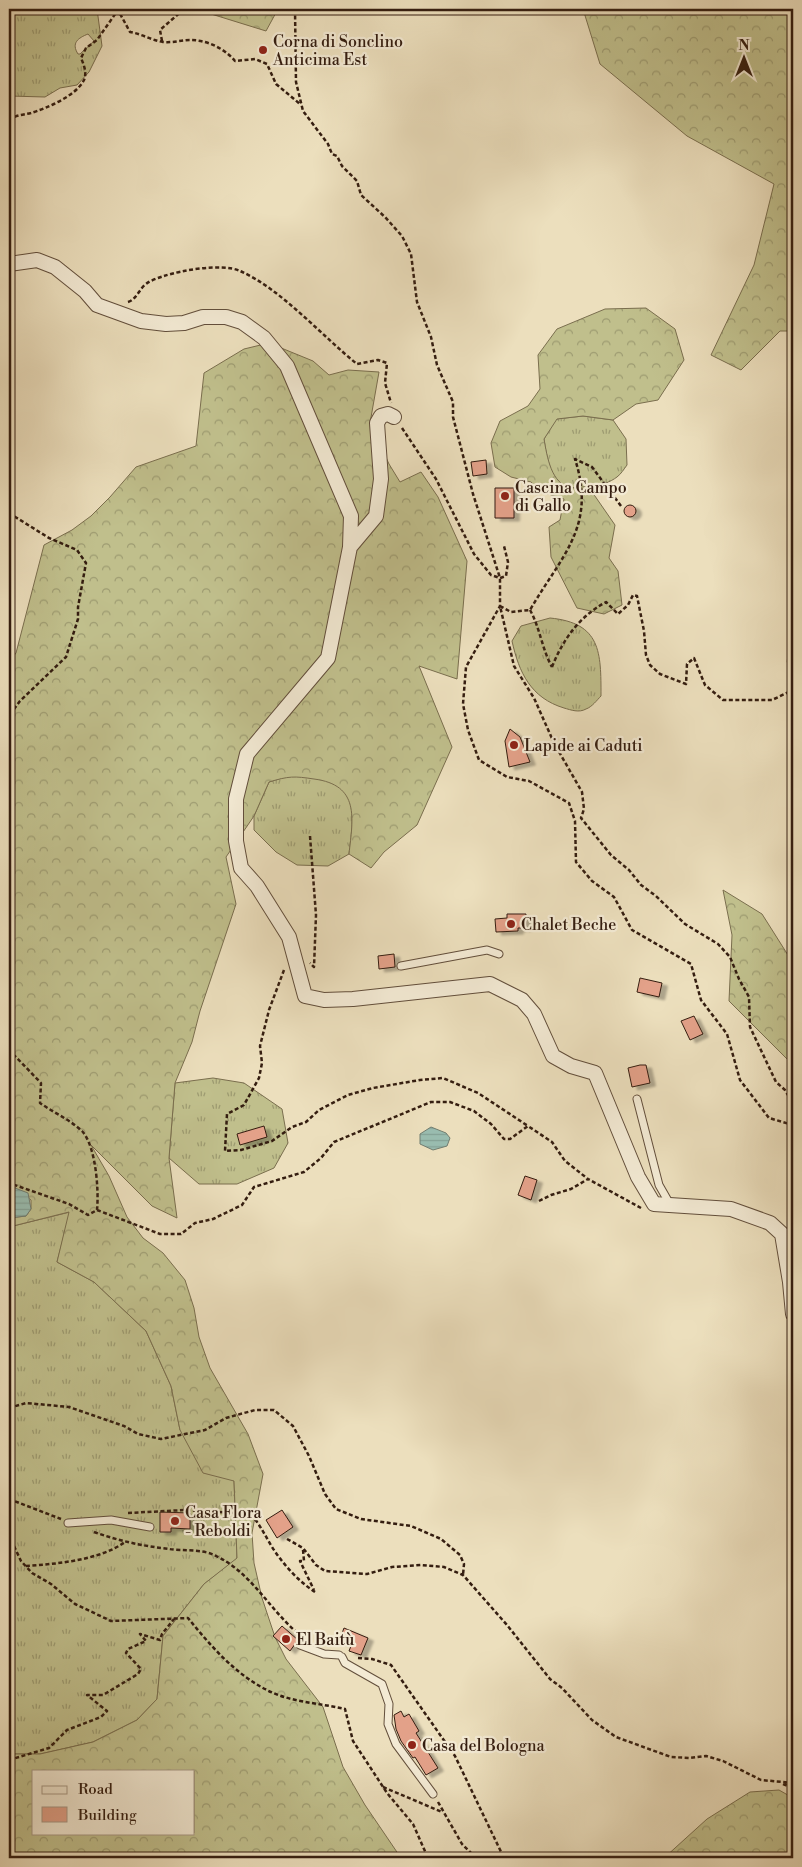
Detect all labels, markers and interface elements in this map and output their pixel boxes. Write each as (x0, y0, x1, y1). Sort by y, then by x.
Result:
place label: Corna di Sonclino Anticima Est (272, 32, 403, 70)
north arrow (720, 32, 770, 82)
text: N (738, 37, 750, 55)
marker: Corna di Sonclino Anticima Est (257, 44, 269, 56)
place label: Cascina Campo di Gallo (515, 478, 627, 516)
marker: Cascina Campo di Gallo (499, 490, 511, 502)
place label: Lapide ai Caduti (524, 736, 643, 756)
marker: Lapide ai Caduti (508, 739, 520, 751)
place label: Chalet Beche (521, 915, 616, 935)
marker: Chalet Beche (505, 918, 517, 930)
place label: Casa Flora - Reboldi (185, 1503, 263, 1541)
marker: Casa Flora - Reboldi (169, 1515, 181, 1527)
place label: El Baitù (296, 1630, 354, 1650)
marker: El Baitù (280, 1633, 292, 1645)
place label: Casa del Bologna (422, 1736, 545, 1756)
marker: Casa del Bologna (406, 1739, 418, 1751)
legend (32, 1770, 195, 1834)
text: Road (78, 1780, 113, 1799)
text: Building (77, 1806, 137, 1825)

